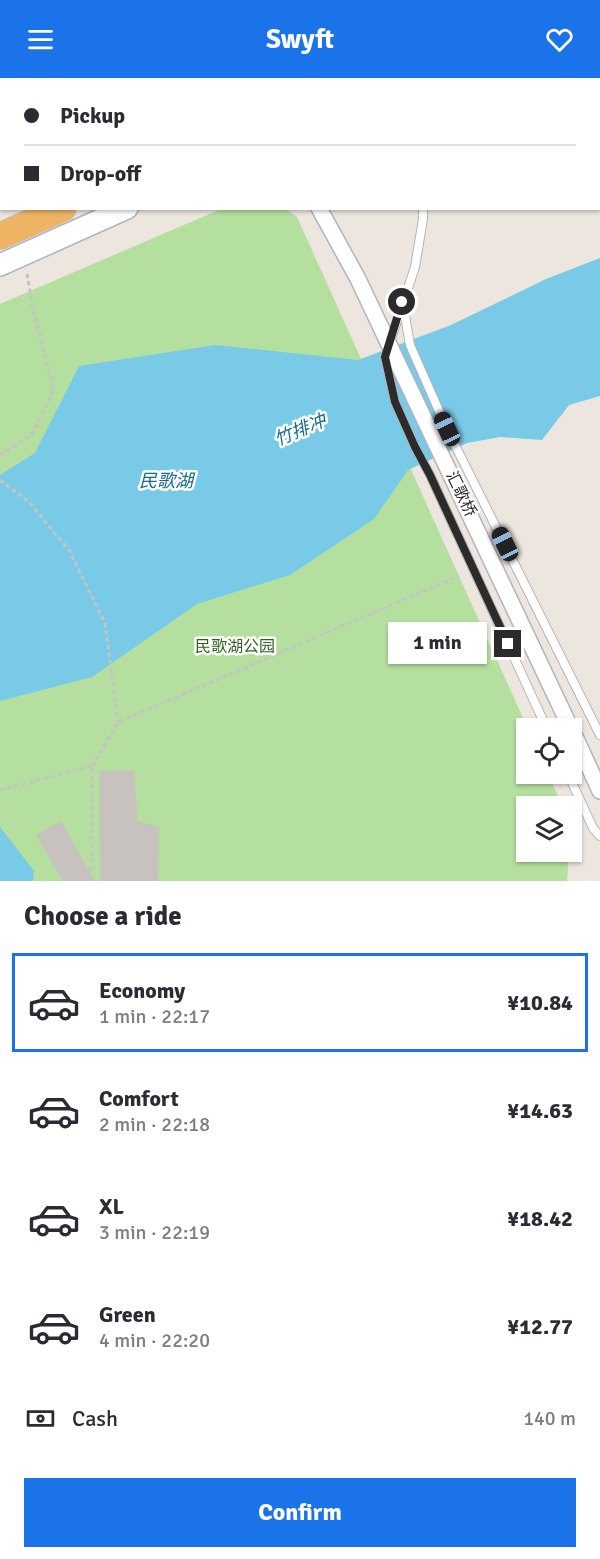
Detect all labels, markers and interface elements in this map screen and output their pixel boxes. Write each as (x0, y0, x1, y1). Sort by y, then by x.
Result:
icon: menu (24, 23, 57, 56)
text: Swyft (266, 23, 334, 56)
icon: heart (543, 23, 576, 56)
text: Pickup (60, 102, 125, 129)
text: Drop-off (60, 160, 141, 187)
route start (388, 288, 415, 315)
water label: 竹排冲 (271, 409, 331, 451)
car (431, 409, 463, 449)
street label: 汇歌桥 (441, 468, 481, 520)
water label: 民歌湖 (139, 470, 196, 492)
car (489, 524, 521, 564)
callout: 1 min (388, 623, 487, 665)
text: 1 min (413, 630, 462, 655)
route end (494, 630, 521, 657)
park label: 民歌湖公园 (195, 637, 275, 657)
map controls (516, 718, 582, 862)
button: locate (516, 718, 582, 784)
button: layers (516, 796, 582, 862)
text: Choose a ride (24, 900, 182, 933)
icon: car (27, 976, 81, 1030)
text: Economy (99, 977, 185, 1004)
text: ¥10.84 (507, 989, 573, 1016)
text: 1 min · 22:17 (99, 1004, 210, 1029)
icon: car (27, 1084, 81, 1138)
text: Comfort (99, 1085, 179, 1112)
text: ¥14.63 (507, 1097, 573, 1124)
text: 2 min · 22:18 (99, 1112, 210, 1137)
icon: car (27, 1192, 81, 1246)
text: XL (99, 1193, 124, 1220)
text: ¥18.42 (507, 1205, 573, 1232)
text: 3 min · 22:19 (99, 1220, 210, 1245)
icon: car (27, 1300, 81, 1354)
text: Green (99, 1301, 156, 1328)
text: ¥12.77 (507, 1313, 573, 1340)
text: 4 min · 22:20 (99, 1328, 210, 1353)
icon: cash (24, 1402, 57, 1435)
text: Cash (72, 1405, 118, 1432)
text: 140 m (523, 1406, 576, 1431)
button: Confirm (24, 1478, 576, 1547)

